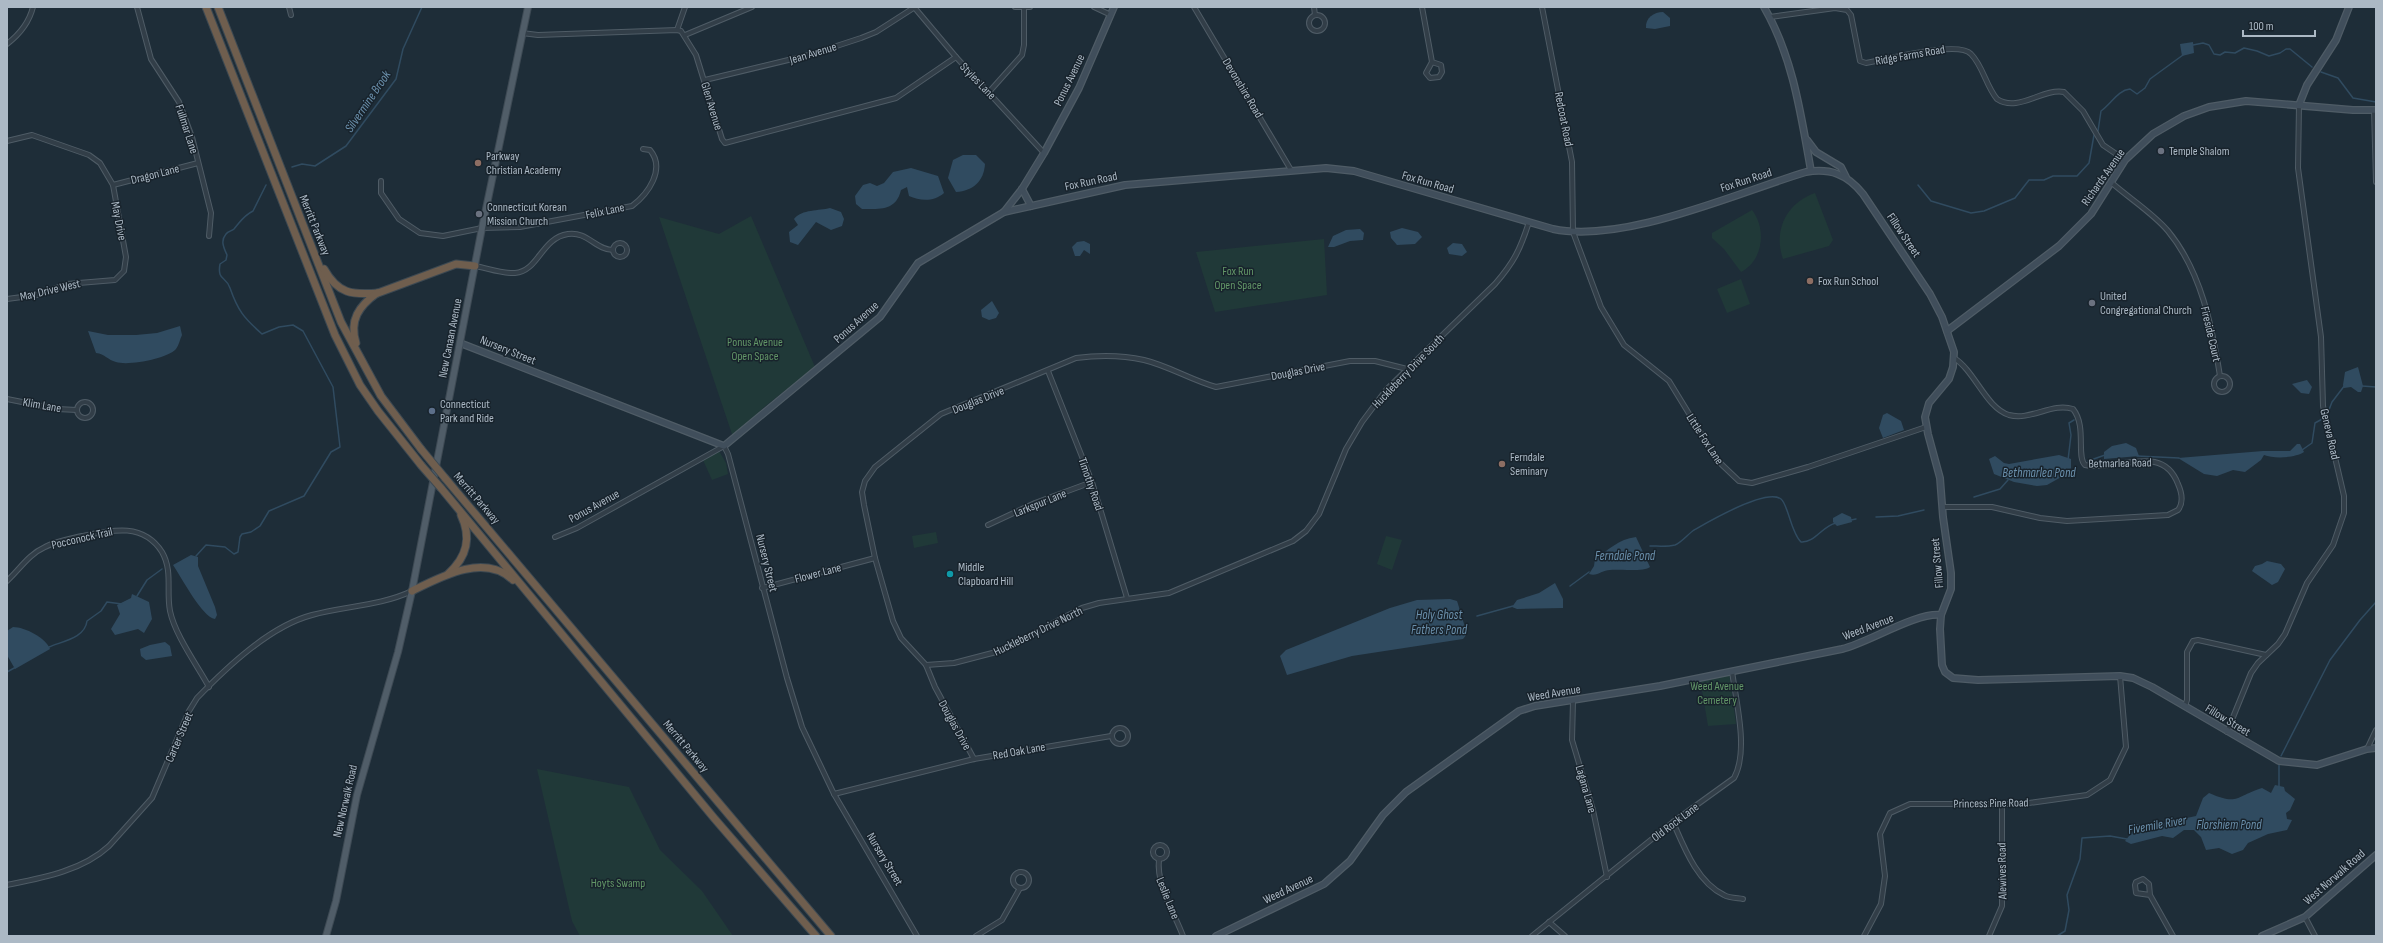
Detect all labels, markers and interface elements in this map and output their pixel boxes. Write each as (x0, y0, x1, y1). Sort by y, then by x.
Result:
scale bar (2243, 12, 2315, 38)
text: 100 m (2249, 19, 2274, 34)
street label: Jean Avenue (787, 39, 839, 68)
street label: Ridge Farms Road (1874, 42, 1946, 69)
street label: Ponus Avenue (1050, 52, 1088, 109)
street label: Devonshire Road (1219, 56, 1266, 121)
street label: Styles Lane (956, 60, 999, 103)
water label: Silvermine Brook (341, 67, 395, 136)
street label: Glen Avenue (697, 80, 726, 132)
street label: Redcoat Road (1551, 91, 1576, 148)
street label: Fullmar Lane (172, 103, 202, 156)
place label: Temple Shalom (2169, 144, 2230, 159)
street label: Richards Avenue (2078, 146, 2129, 209)
marker: Temple Shalom (2156, 146, 2166, 156)
place label: Parkway Christian Academy (486, 149, 562, 178)
marker: Parkway Christian Academy (473, 158, 483, 168)
street label: Dragon Lane (129, 161, 181, 188)
street label: Fox Run Road (1719, 165, 1774, 196)
street label: Fox Run Road (1400, 168, 1456, 197)
street label: Fox Run Road (1063, 169, 1119, 194)
street label: Merritt Parkway (296, 193, 334, 258)
street label: May Drive (107, 200, 130, 242)
place label: Connecticut Korean Mission Church (487, 200, 567, 229)
street label: Felix Lane (584, 200, 626, 223)
marker: Connecticut Korean Mission Church (474, 209, 484, 219)
street label: Fillow Street (1883, 210, 1924, 261)
park label: Fox Run Open Space (1214, 264, 1262, 293)
place label: Fox Run School (1818, 274, 1879, 289)
street label: May Drive West (18, 276, 82, 305)
marker: Fox Run School (1805, 276, 1815, 286)
place label: United Congregational Church (2100, 289, 2192, 318)
street label: New Canaan Avenue (435, 297, 466, 379)
street label: Ponus Avenue (831, 298, 882, 347)
marker: United Congregational Church (2087, 298, 2097, 308)
street label: Fireside Court (2197, 305, 2224, 364)
street label: Huckleberry Drive South (1369, 331, 1448, 412)
street label: Nursery Street (478, 332, 538, 369)
park label: Ponus Avenue Open Space (727, 335, 783, 364)
street label: Douglas Drive (1270, 359, 1327, 384)
street label: Douglas Drive (950, 383, 1007, 418)
street label: Klim Lane (21, 395, 62, 416)
place label: Connecticut Park and Ride (440, 397, 494, 426)
marker: Connecticut Park and Ride (427, 406, 437, 416)
street label: Geneva Road (2316, 407, 2343, 461)
street label: Little Fox Lane (1683, 411, 1727, 468)
place label: Ferndale Seminary (1510, 450, 1548, 479)
street label: Betmarlea Road (2088, 455, 2152, 472)
street label: Timothy Road (1074, 456, 1107, 513)
marker: Ferndale Seminary (1497, 459, 1507, 469)
water label: Bethmarlea Pond (2002, 465, 2076, 481)
street label: Merritt Parkway (450, 469, 503, 528)
street label: Ponus Avenue (566, 486, 622, 527)
street label: Larkspur Lane (1012, 486, 1069, 521)
street label: Pocconock Trail (50, 524, 114, 553)
street label: Nursery Street (752, 533, 781, 594)
street label: Fillow Street (1928, 537, 1947, 589)
water label: Ferndale Pond (1595, 548, 1656, 564)
street label: Flower Lane (793, 560, 843, 587)
place label: Middle Clapboard Hill (958, 560, 1013, 589)
marker: Middle Clapboard Hill (945, 569, 955, 579)
street label: Huckleberry Drive North (991, 603, 1085, 660)
water label: Holy Ghost Fathers Pond (1411, 607, 1468, 638)
street label: Weed Avenue (1841, 611, 1896, 644)
park label: Weed Avenue Cemetery (1690, 679, 1744, 708)
street label: Weed Avenue (1526, 682, 1582, 705)
street label: Douglas Drive (935, 698, 974, 753)
street label: Fillow Street (2202, 701, 2253, 740)
street label: Carter Street (162, 710, 197, 764)
street label: Merritt Parkway (659, 717, 712, 776)
street label: Red Oak Lane (992, 739, 1047, 763)
street label: New Norwalk Road (330, 763, 361, 839)
street label: Lagana Lane (1572, 764, 1600, 815)
street label: Princess Pine Road (1953, 795, 2029, 812)
street label: Old Rock Lane (1649, 800, 1702, 845)
water label: Fivemile River (2127, 812, 2189, 838)
water label: Florshiem Pond (2196, 817, 2262, 833)
street label: Nursery Street (863, 830, 906, 889)
street label: Alewives Road (1995, 842, 2011, 901)
street label: West Norwalk Road (2300, 846, 2368, 908)
street label: Weed Avenue (1261, 871, 1316, 908)
street label: Leslie Lane (1152, 875, 1183, 922)
park label: Hoyts Swamp (591, 876, 645, 891)

